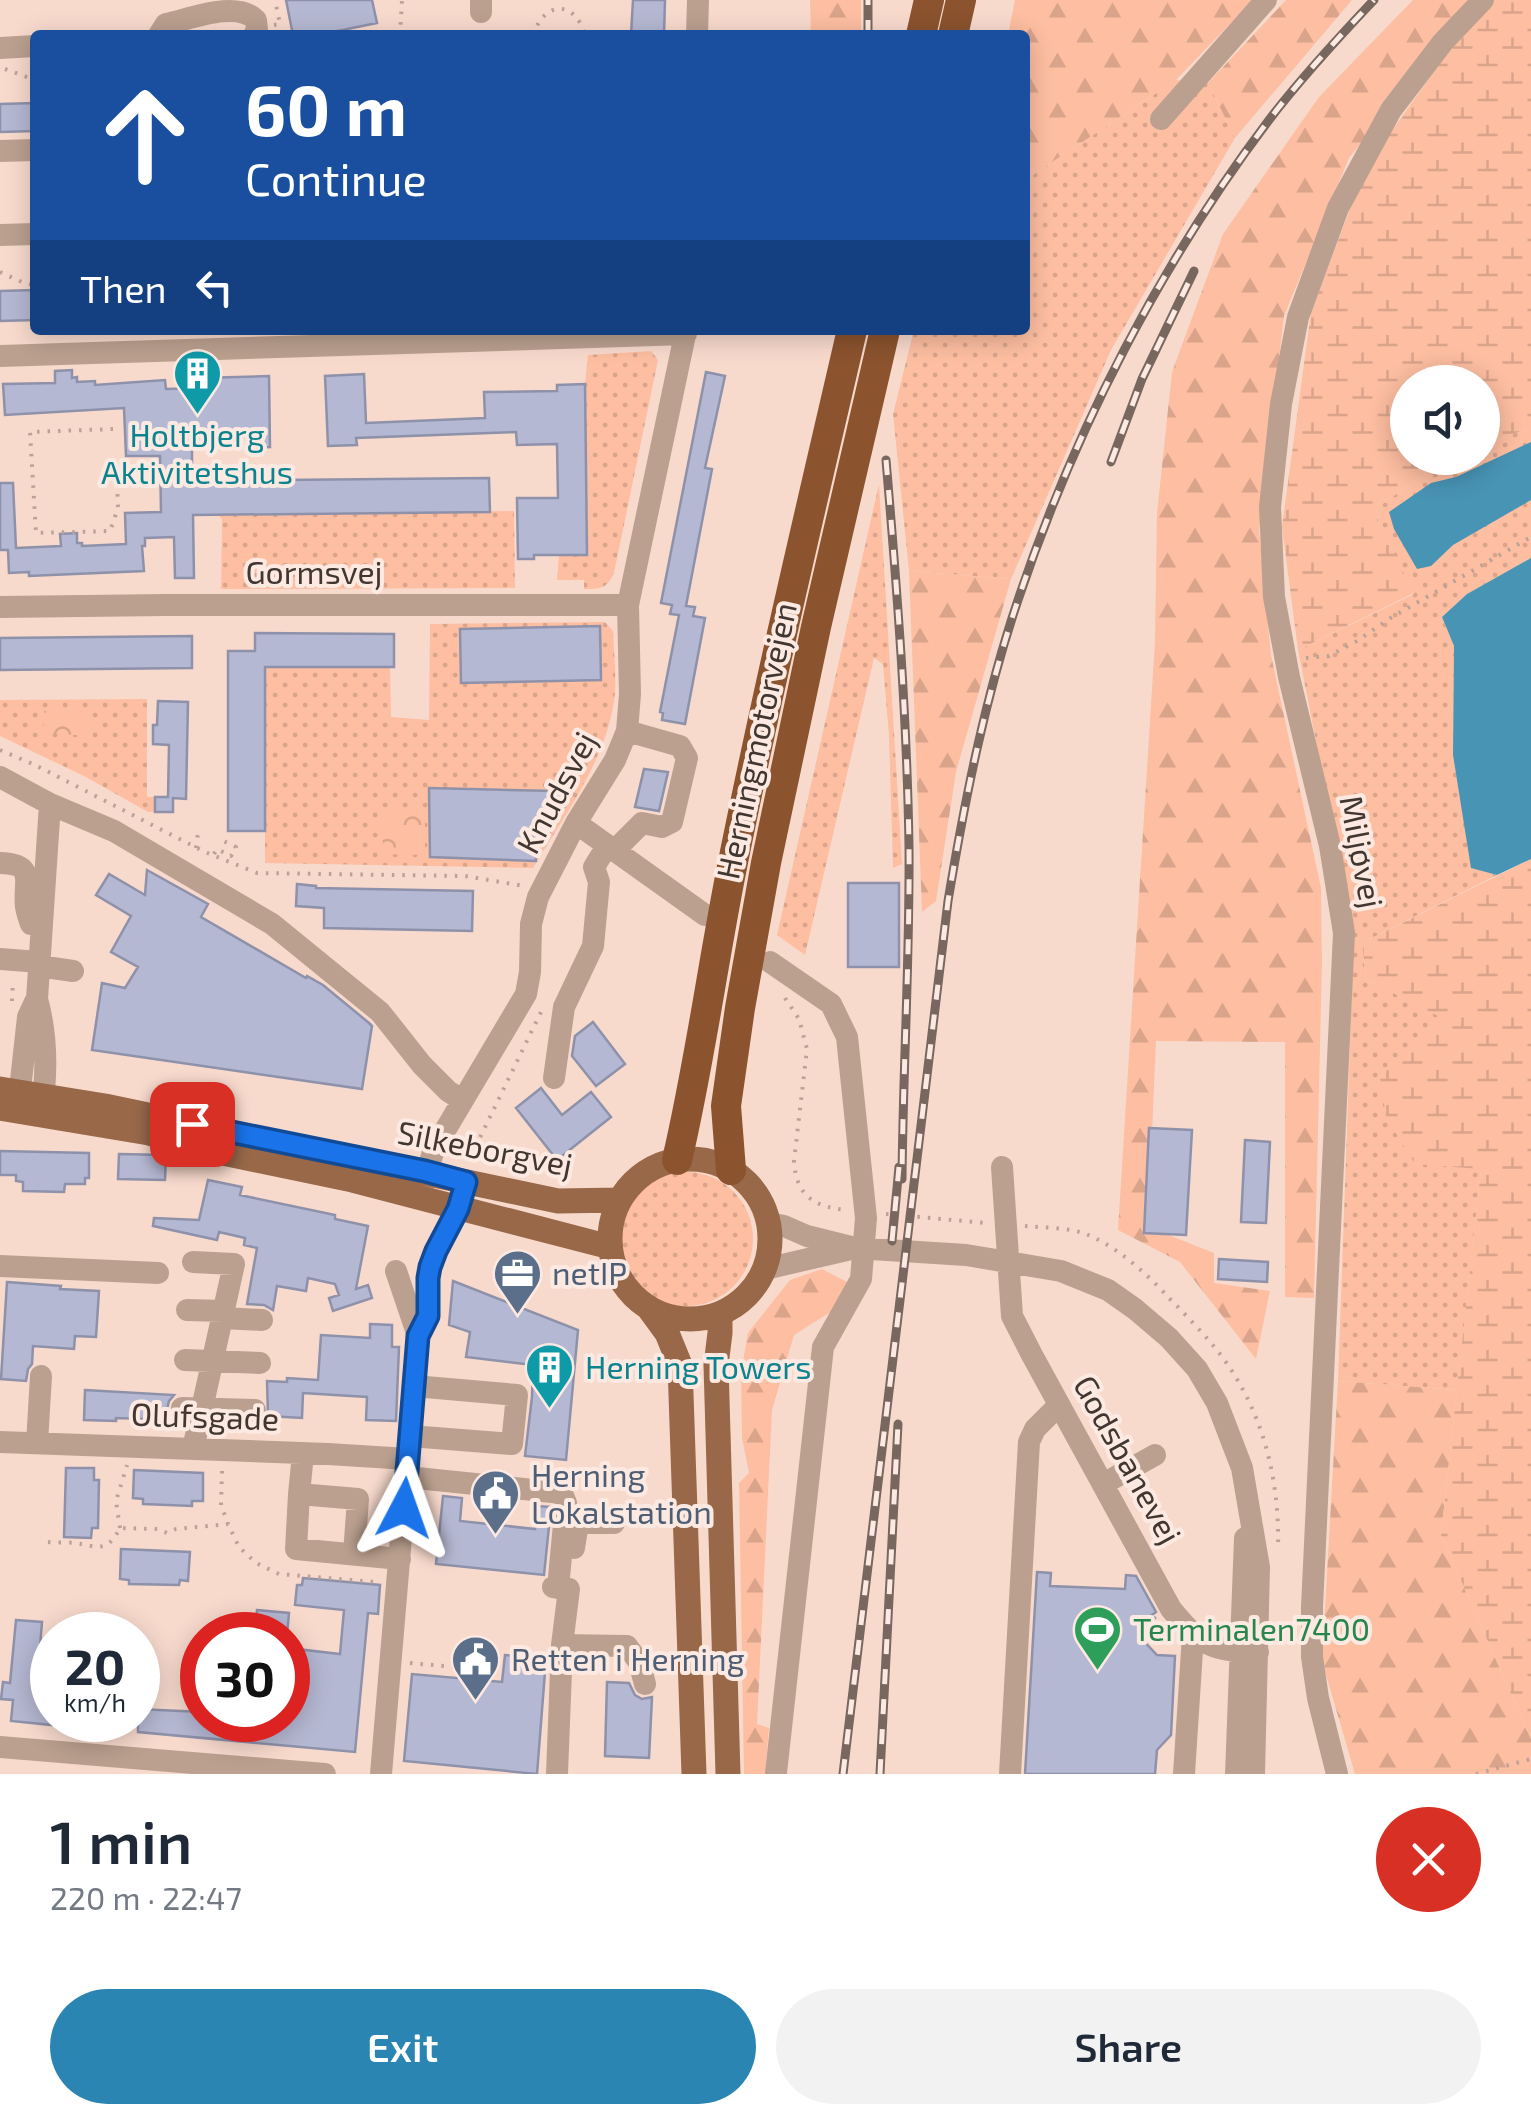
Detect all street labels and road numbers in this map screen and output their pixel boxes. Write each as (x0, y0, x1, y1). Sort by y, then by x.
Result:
street label: Gormsvej (245, 552, 383, 591)
street label: Herningmotorvejen (707, 599, 804, 882)
street label: Knudsvej (507, 725, 604, 860)
street label: Miljøvej (1332, 792, 1392, 911)
street label: Silkeborgvej (395, 1111, 576, 1184)
street label: Godsbanevej (1066, 1368, 1191, 1550)
street label: Olufsgade (130, 1393, 280, 1437)

